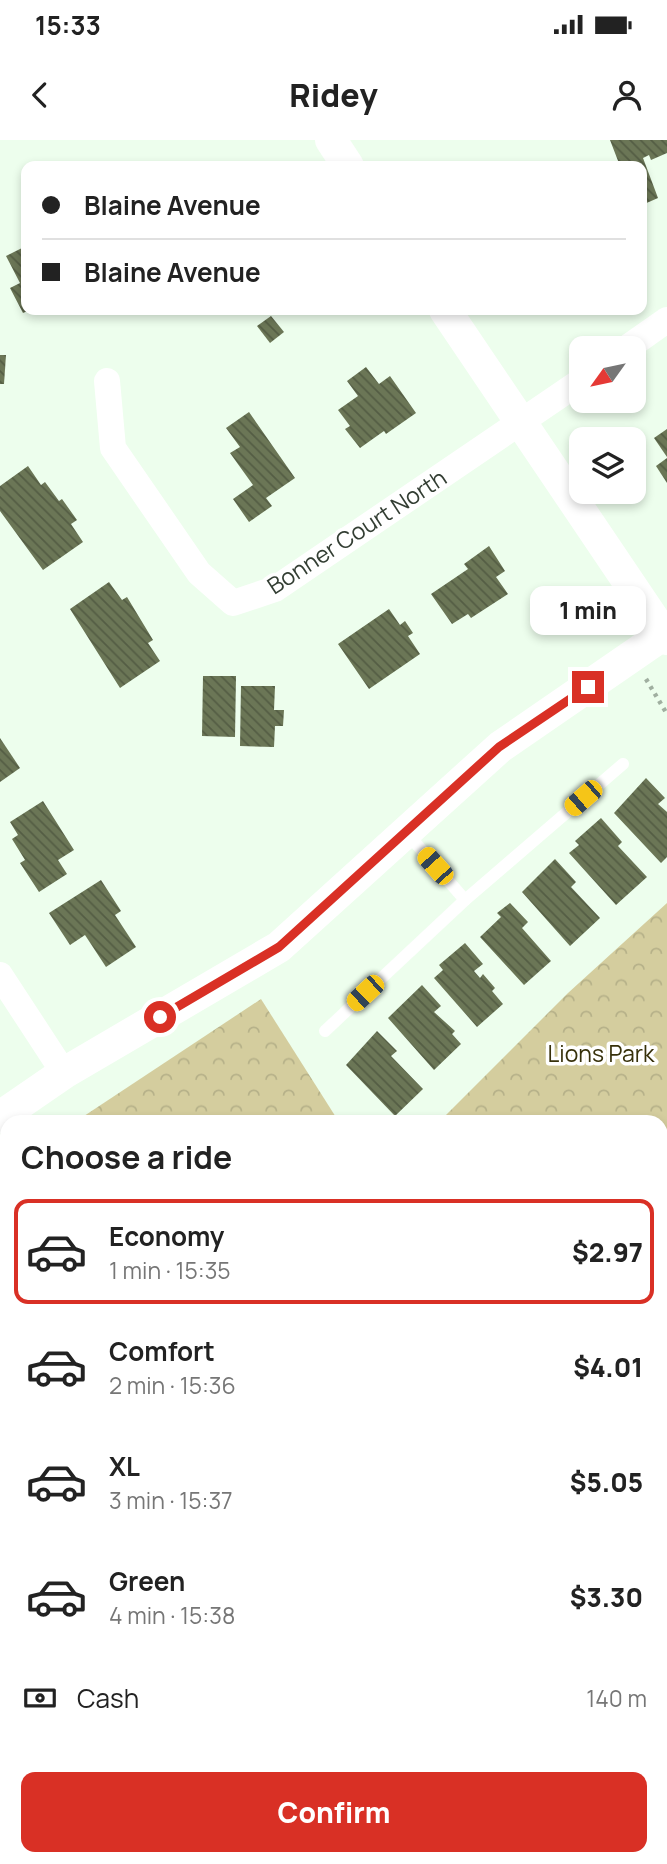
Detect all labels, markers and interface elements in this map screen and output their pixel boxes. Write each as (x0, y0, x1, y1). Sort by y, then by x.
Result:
text: 15:33 (35, 7, 101, 43)
text: Ridey (289, 73, 378, 117)
icon: back (21, 76, 59, 114)
icon: person (608, 76, 646, 114)
text: Blaine Avenue (84, 187, 261, 223)
text: Blaine Avenue (84, 254, 261, 290)
north arrow (569, 336, 646, 413)
map controls (569, 336, 646, 504)
button: layers (569, 427, 646, 504)
street label: Bonner Court North (261, 461, 452, 601)
callout: 1 min (530, 586, 646, 634)
text: 1 min (559, 594, 617, 626)
route end (572, 671, 604, 703)
car (561, 776, 606, 820)
car (414, 843, 457, 889)
car (343, 971, 388, 1015)
route start (144, 1001, 176, 1033)
park label: Lions Park (548, 1037, 655, 1069)
text: Choose a ride (21, 1135, 232, 1179)
text: Economy (109, 1218, 224, 1254)
icon: car (25, 1220, 88, 1283)
text: $2.97 (572, 1234, 643, 1270)
text: 1 min · 15:35 (109, 1254, 231, 1286)
text: Comfort (109, 1333, 215, 1369)
icon: car (25, 1335, 88, 1398)
text: $4.01 (573, 1349, 643, 1385)
text: 2 min · 15:36 (109, 1369, 236, 1401)
text: XL (109, 1448, 140, 1484)
icon: car (25, 1450, 88, 1513)
text: $5.05 (570, 1464, 643, 1500)
text: 3 min · 15:37 (109, 1484, 233, 1516)
text: Green (109, 1563, 185, 1599)
icon: car (25, 1565, 88, 1628)
text: $3.30 (570, 1579, 643, 1615)
text: 4 min · 15:38 (109, 1599, 235, 1631)
icon: cash (21, 1679, 59, 1717)
text: Cash (77, 1680, 139, 1716)
text: 140 m (586, 1682, 647, 1714)
button: Confirm (21, 1772, 647, 1852)

